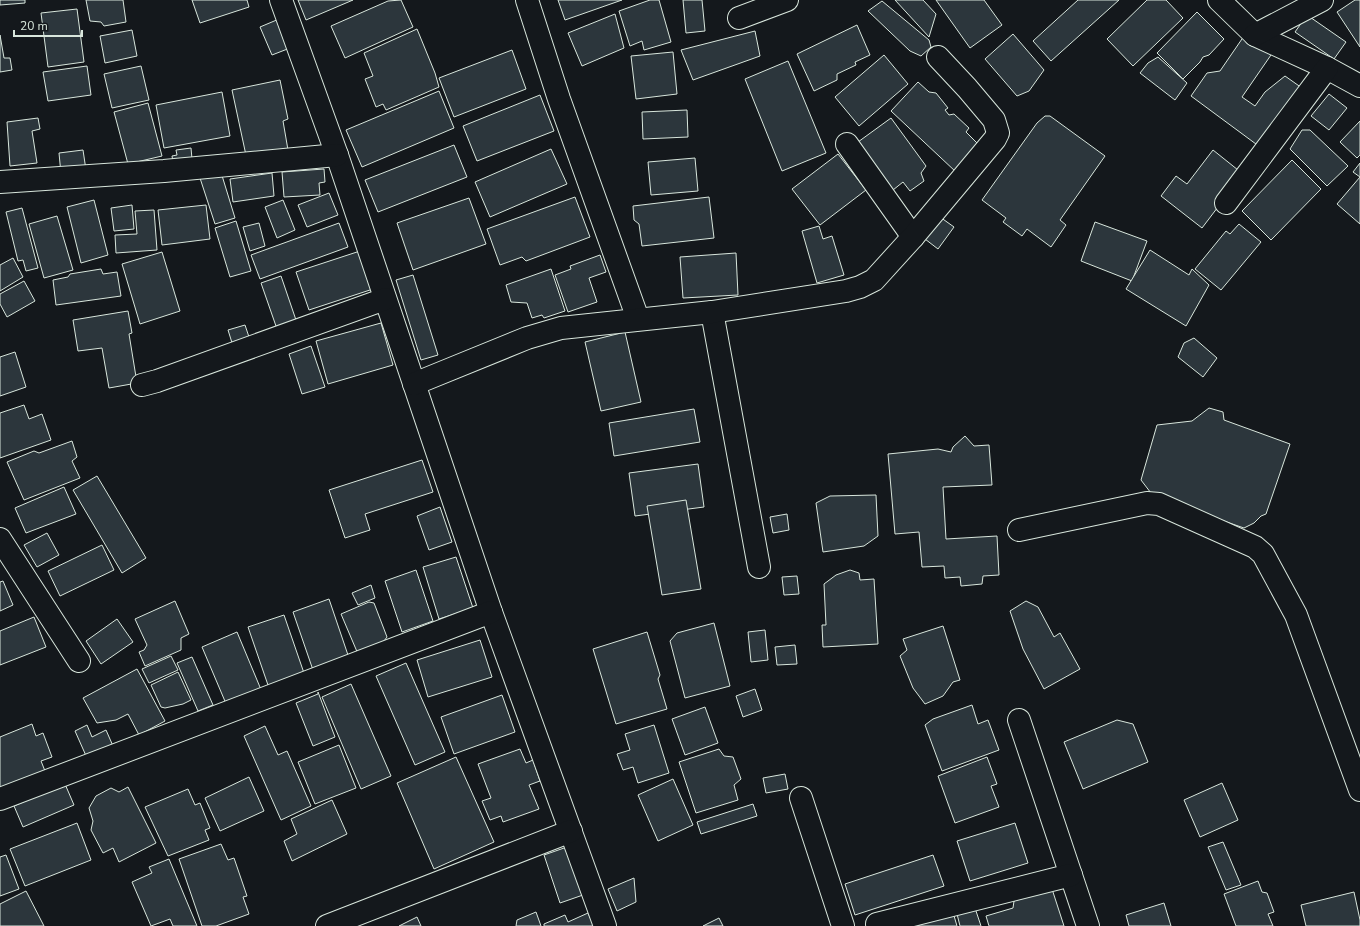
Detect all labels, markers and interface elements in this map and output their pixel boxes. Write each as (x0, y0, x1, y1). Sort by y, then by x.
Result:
scale bar (14, 12, 82, 38)
text: 20 m (20, 18, 48, 34)

